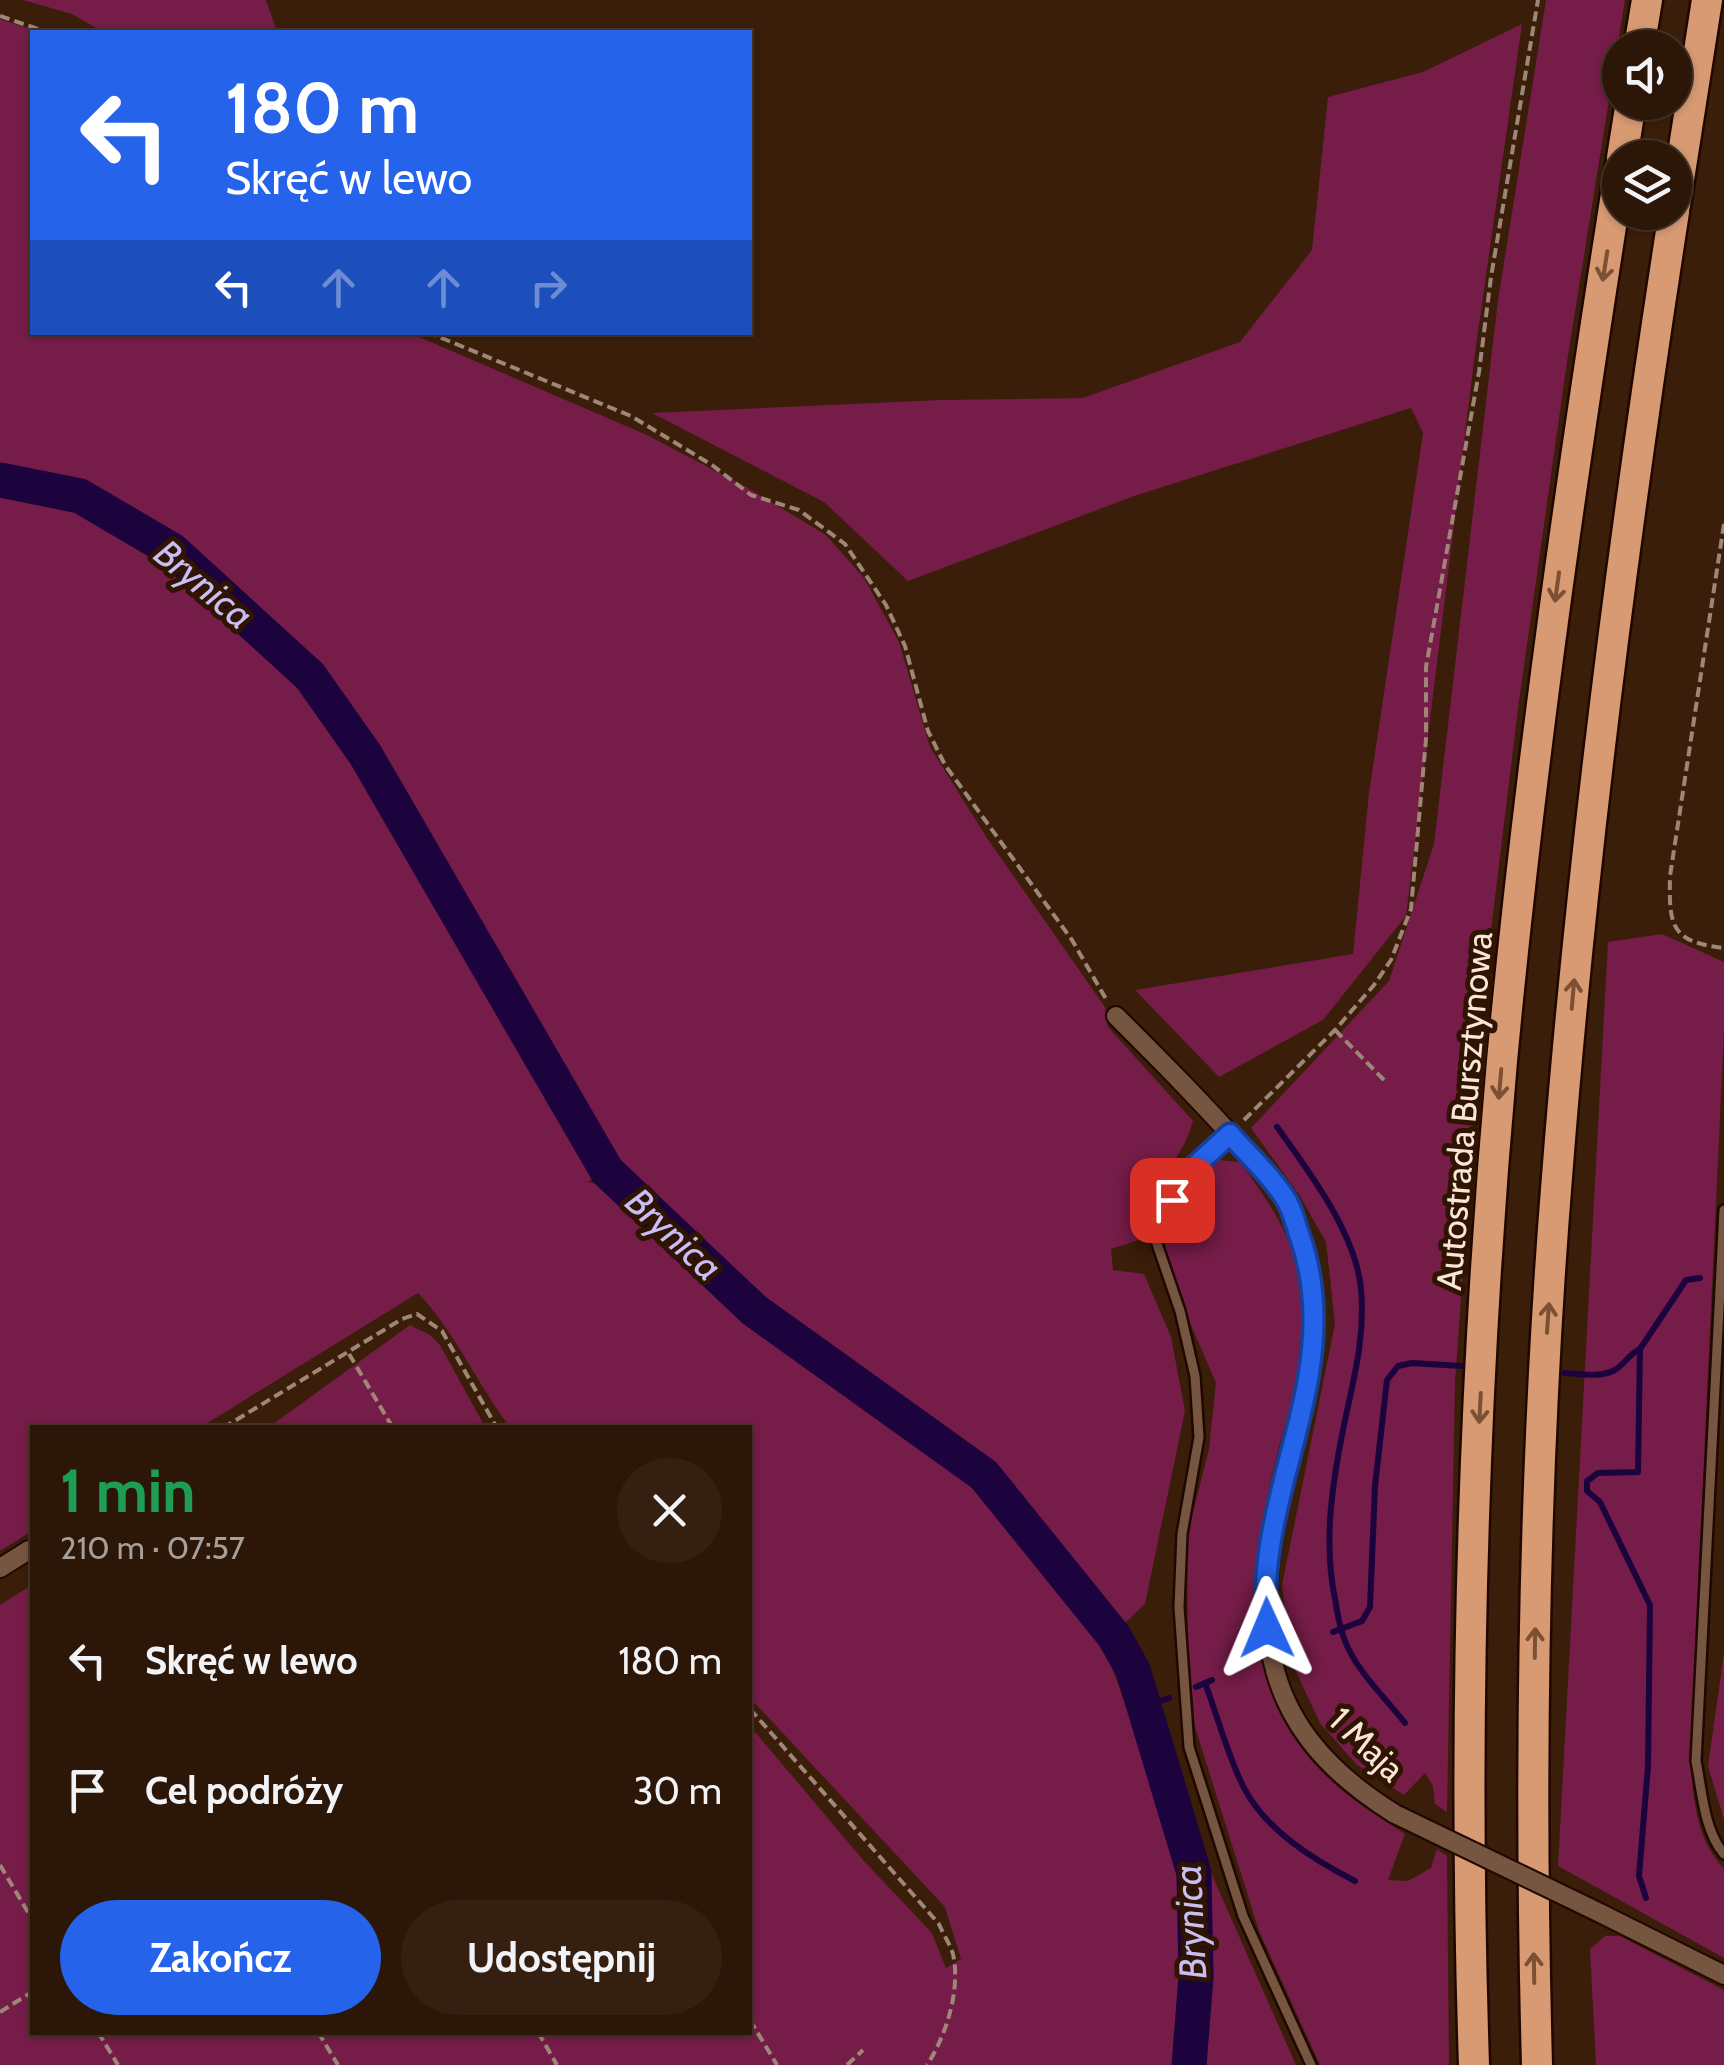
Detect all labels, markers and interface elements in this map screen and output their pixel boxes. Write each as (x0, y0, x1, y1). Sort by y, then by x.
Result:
map controls (1602, 30, 1692, 230)
button: sound (1602, 30, 1692, 120)
text: 180 m (225, 65, 419, 151)
icon: left (60, 70, 190, 200)
button: layers (1602, 140, 1692, 230)
text: Skręć w lewo (225, 151, 472, 205)
one-way arrow (1595, 249, 1614, 281)
icon: left (206, 260, 261, 315)
icon: ahead (311, 260, 366, 315)
icon: ahead (416, 260, 471, 315)
icon: right (521, 260, 576, 315)
water label: Brynica (145, 529, 263, 639)
one-way arrow (1548, 571, 1566, 603)
street label: Autostrada Bursztynowa (1427, 930, 1501, 1292)
one-way arrow (1563, 978, 1582, 1010)
one-way arrow (1491, 1067, 1510, 1100)
pin (1130, 1158, 1215, 1243)
icon: arrive (1145, 1173, 1200, 1228)
water label: Brynica (616, 1178, 732, 1290)
one-way arrow (1539, 1302, 1558, 1334)
one-way arrow (1470, 1392, 1489, 1424)
text: 1 min (60, 1454, 195, 1527)
button: close (617, 1458, 722, 1563)
text: 210 m · 07:57 (60, 1528, 245, 1567)
position arrow (1215, 1576, 1319, 1680)
one-way arrow (1526, 1627, 1544, 1660)
icon: left (60, 1633, 115, 1688)
text: Skręć w lewo (145, 1637, 358, 1684)
text: 180 m (618, 1637, 722, 1684)
street label: 1 Maja (1320, 1698, 1414, 1790)
icon: arrive (60, 1763, 115, 1818)
text: Cel podróży (145, 1767, 343, 1814)
text: 30 m (633, 1767, 722, 1814)
water label: Brynica (1164, 1864, 1216, 1980)
button: Zakończ (60, 1900, 381, 2015)
button: Udostępnij (401, 1900, 722, 2015)
one-way arrow (1525, 1952, 1544, 1984)

